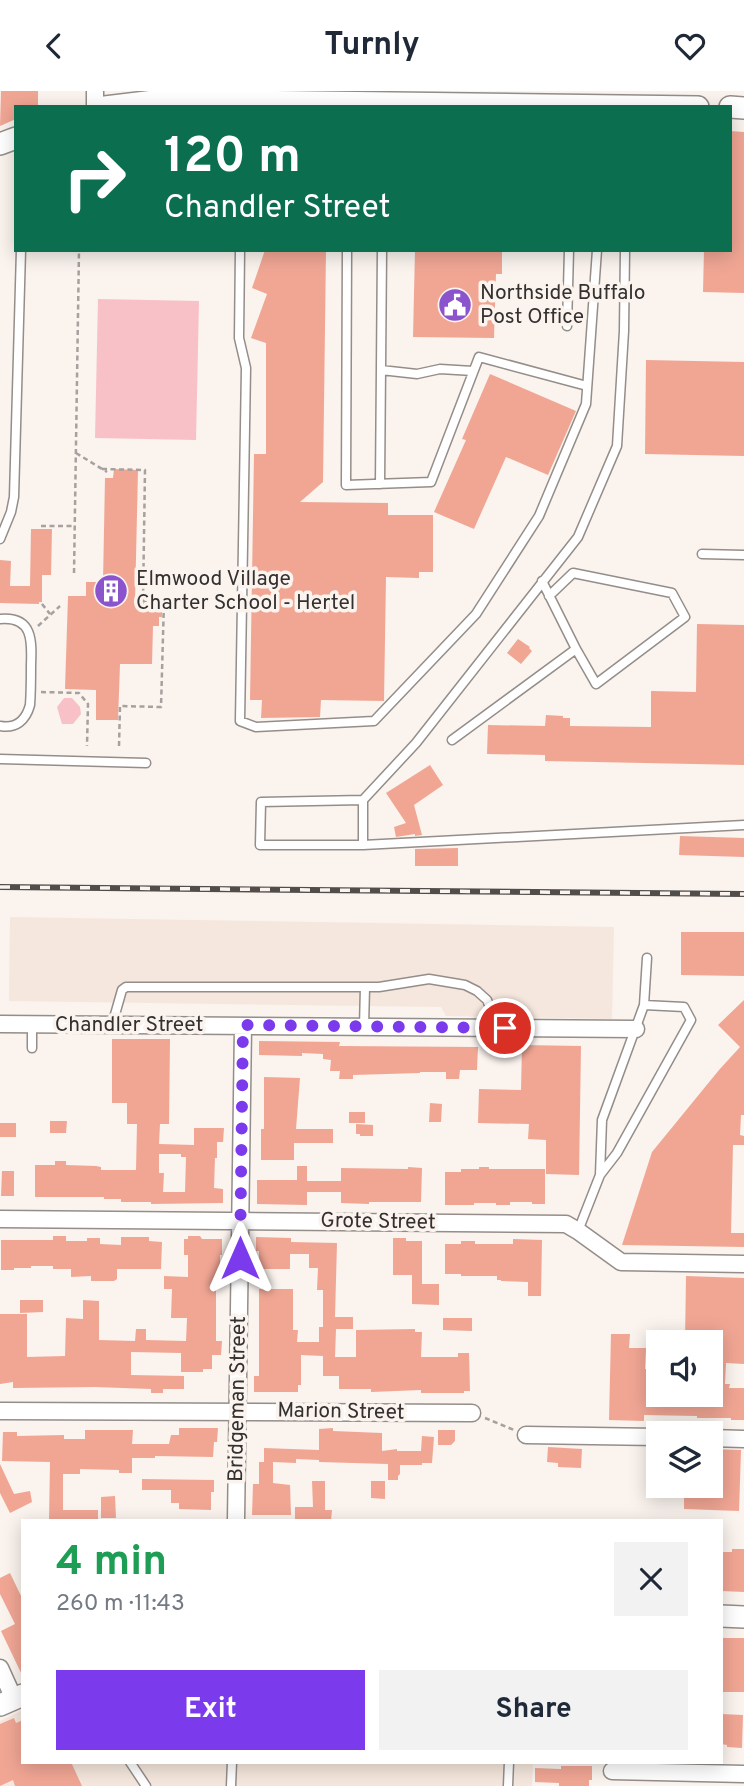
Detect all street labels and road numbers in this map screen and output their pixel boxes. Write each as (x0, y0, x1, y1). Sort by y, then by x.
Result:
street label: Chandler Street (55, 1012, 203, 1039)
street label: Grote Street (320, 1207, 436, 1237)
street label: Bridgeman Street (223, 1316, 253, 1482)
street label: Marion Street (277, 1397, 405, 1427)

